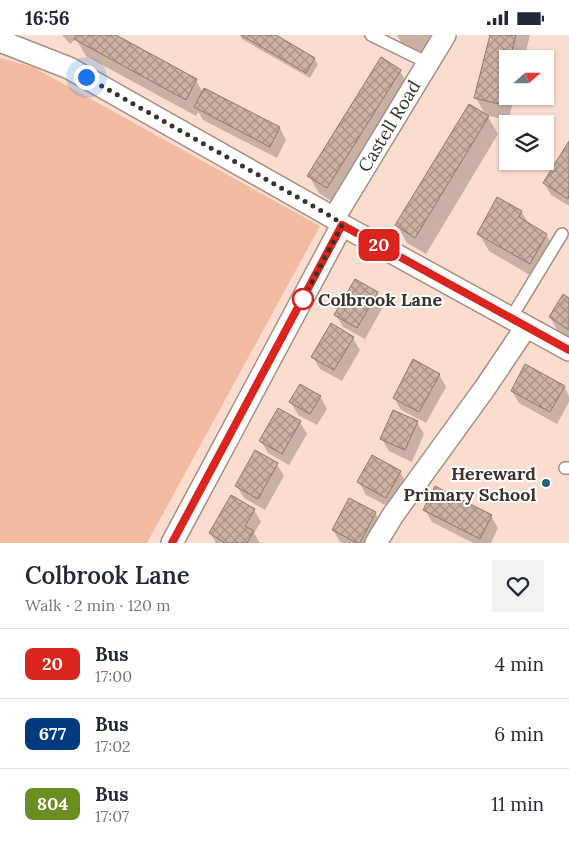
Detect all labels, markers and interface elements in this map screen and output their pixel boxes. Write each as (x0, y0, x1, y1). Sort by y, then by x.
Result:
text: 16:56 (25, 6, 70, 30)
north arrow (499, 50, 554, 105)
map controls (499, 50, 554, 170)
your location (74, 65, 99, 90)
street label: Castell Road (353, 76, 426, 176)
button: layers (499, 115, 554, 170)
line badge: 20 (356, 229, 402, 261)
text: 20 (368, 233, 390, 256)
marker: Colbrook Lane (292, 288, 314, 310)
place label: Colbrook Lane (318, 288, 442, 311)
place label: Hereward Primary School (403, 462, 536, 506)
marker: Hereward Primary School (540, 477, 552, 489)
text: Colbrook Lane (25, 560, 190, 591)
button: heart (492, 560, 544, 612)
text: Walk · 2 min · 120 m (25, 595, 171, 615)
text: Bus (95, 642, 128, 666)
text: 20 (42, 652, 63, 675)
text: 4 min (495, 652, 544, 676)
text: 17:00 (95, 666, 132, 686)
text: Bus (95, 712, 128, 736)
text: 677 (39, 722, 66, 745)
text: 6 min (494, 722, 544, 746)
text: 17:02 (95, 736, 131, 756)
text: Bus (95, 782, 128, 806)
text: 804 (37, 792, 68, 815)
text: 11 min (491, 792, 544, 816)
text: 17:07 (95, 806, 129, 826)

